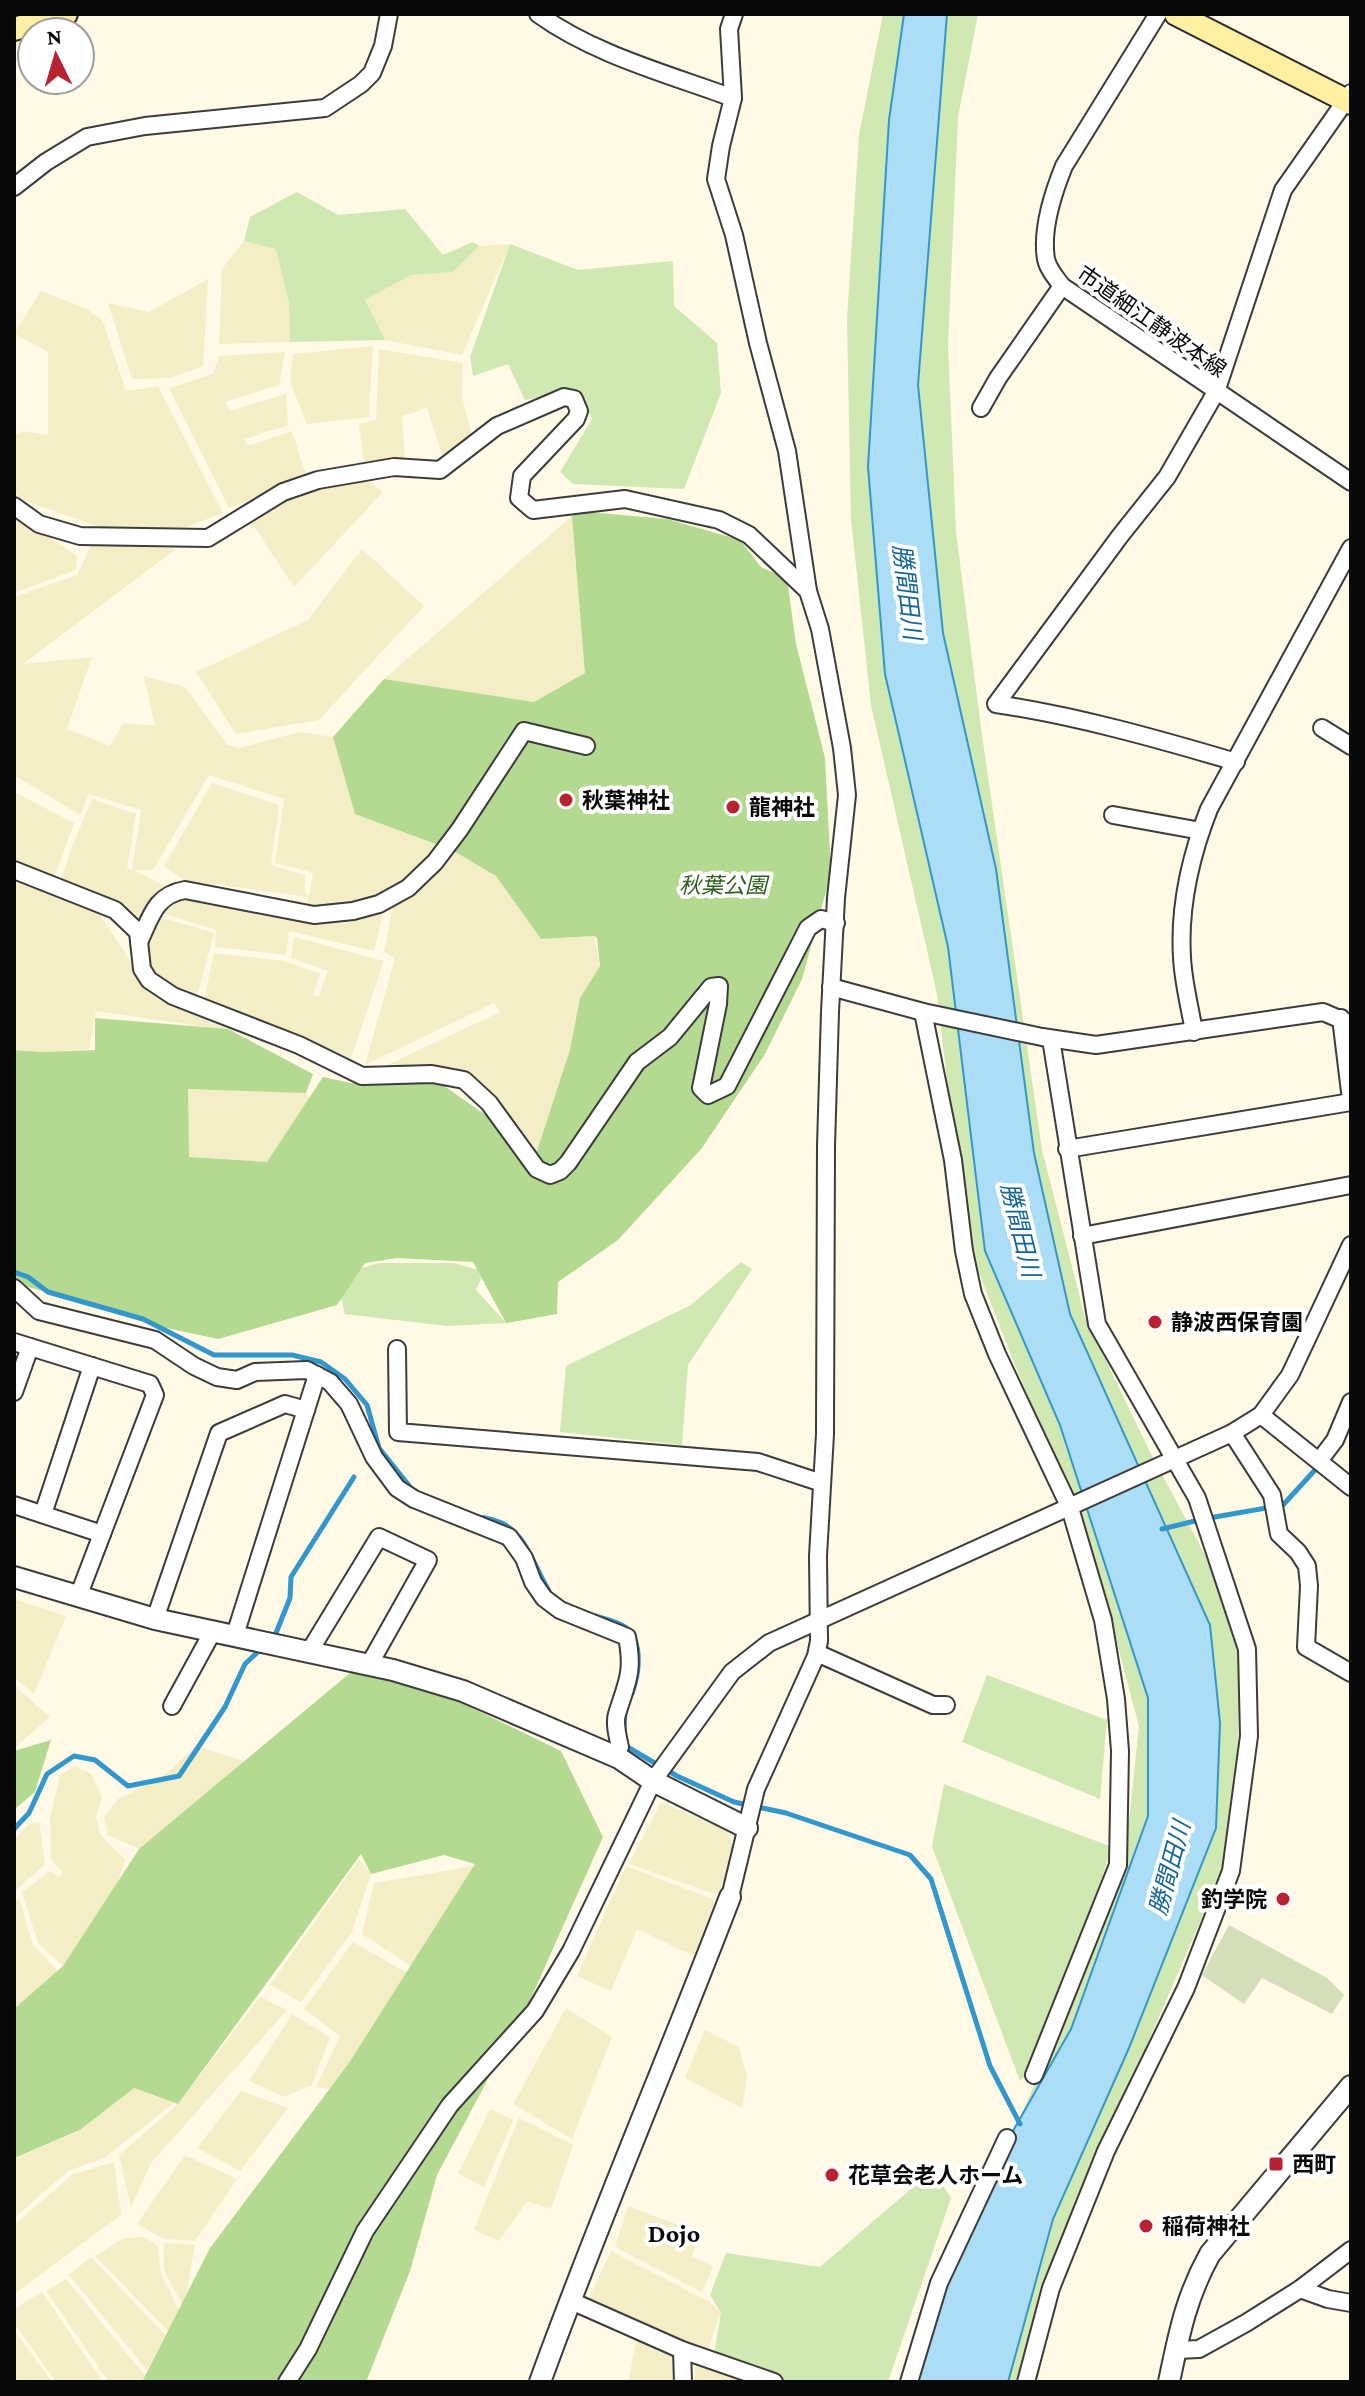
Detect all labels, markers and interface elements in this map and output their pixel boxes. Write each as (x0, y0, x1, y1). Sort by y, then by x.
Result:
north arrow (16, 16, 96, 96)
text: N (46, 23, 63, 50)
street label: 市道細江静波本線 (1072, 261, 1231, 382)
water label: 勝間田川 (888, 543, 927, 644)
place label: 秋葉神社 (582, 788, 670, 813)
marker: 秋葉神社 (557, 791, 575, 809)
place label: 龍神社 (749, 795, 815, 820)
marker: 龍神社 (724, 798, 742, 816)
park label: 秋葉公園 (679, 873, 770, 898)
water label: 勝間田川 (996, 1180, 1046, 1283)
place label: 静波西保育園 (1171, 1310, 1303, 1335)
marker: 静波西保育園 (1146, 1313, 1164, 1331)
water label: 勝間田川 (1144, 1815, 1196, 1918)
place label: 釣学院 (1201, 1887, 1267, 1912)
marker: 釣学院 (1274, 1890, 1292, 1908)
place label: 西町 (1292, 2152, 1336, 2177)
marker: 西町 (1267, 2155, 1285, 2173)
place label: 花草会老人ホーム (848, 2163, 1023, 2188)
marker: 花草会老人ホーム (823, 2166, 841, 2184)
place label: 稲荷神社 (1162, 2214, 1250, 2239)
marker: 稲荷神社 (1137, 2217, 1155, 2235)
district label: Dojo (648, 2219, 700, 2248)

